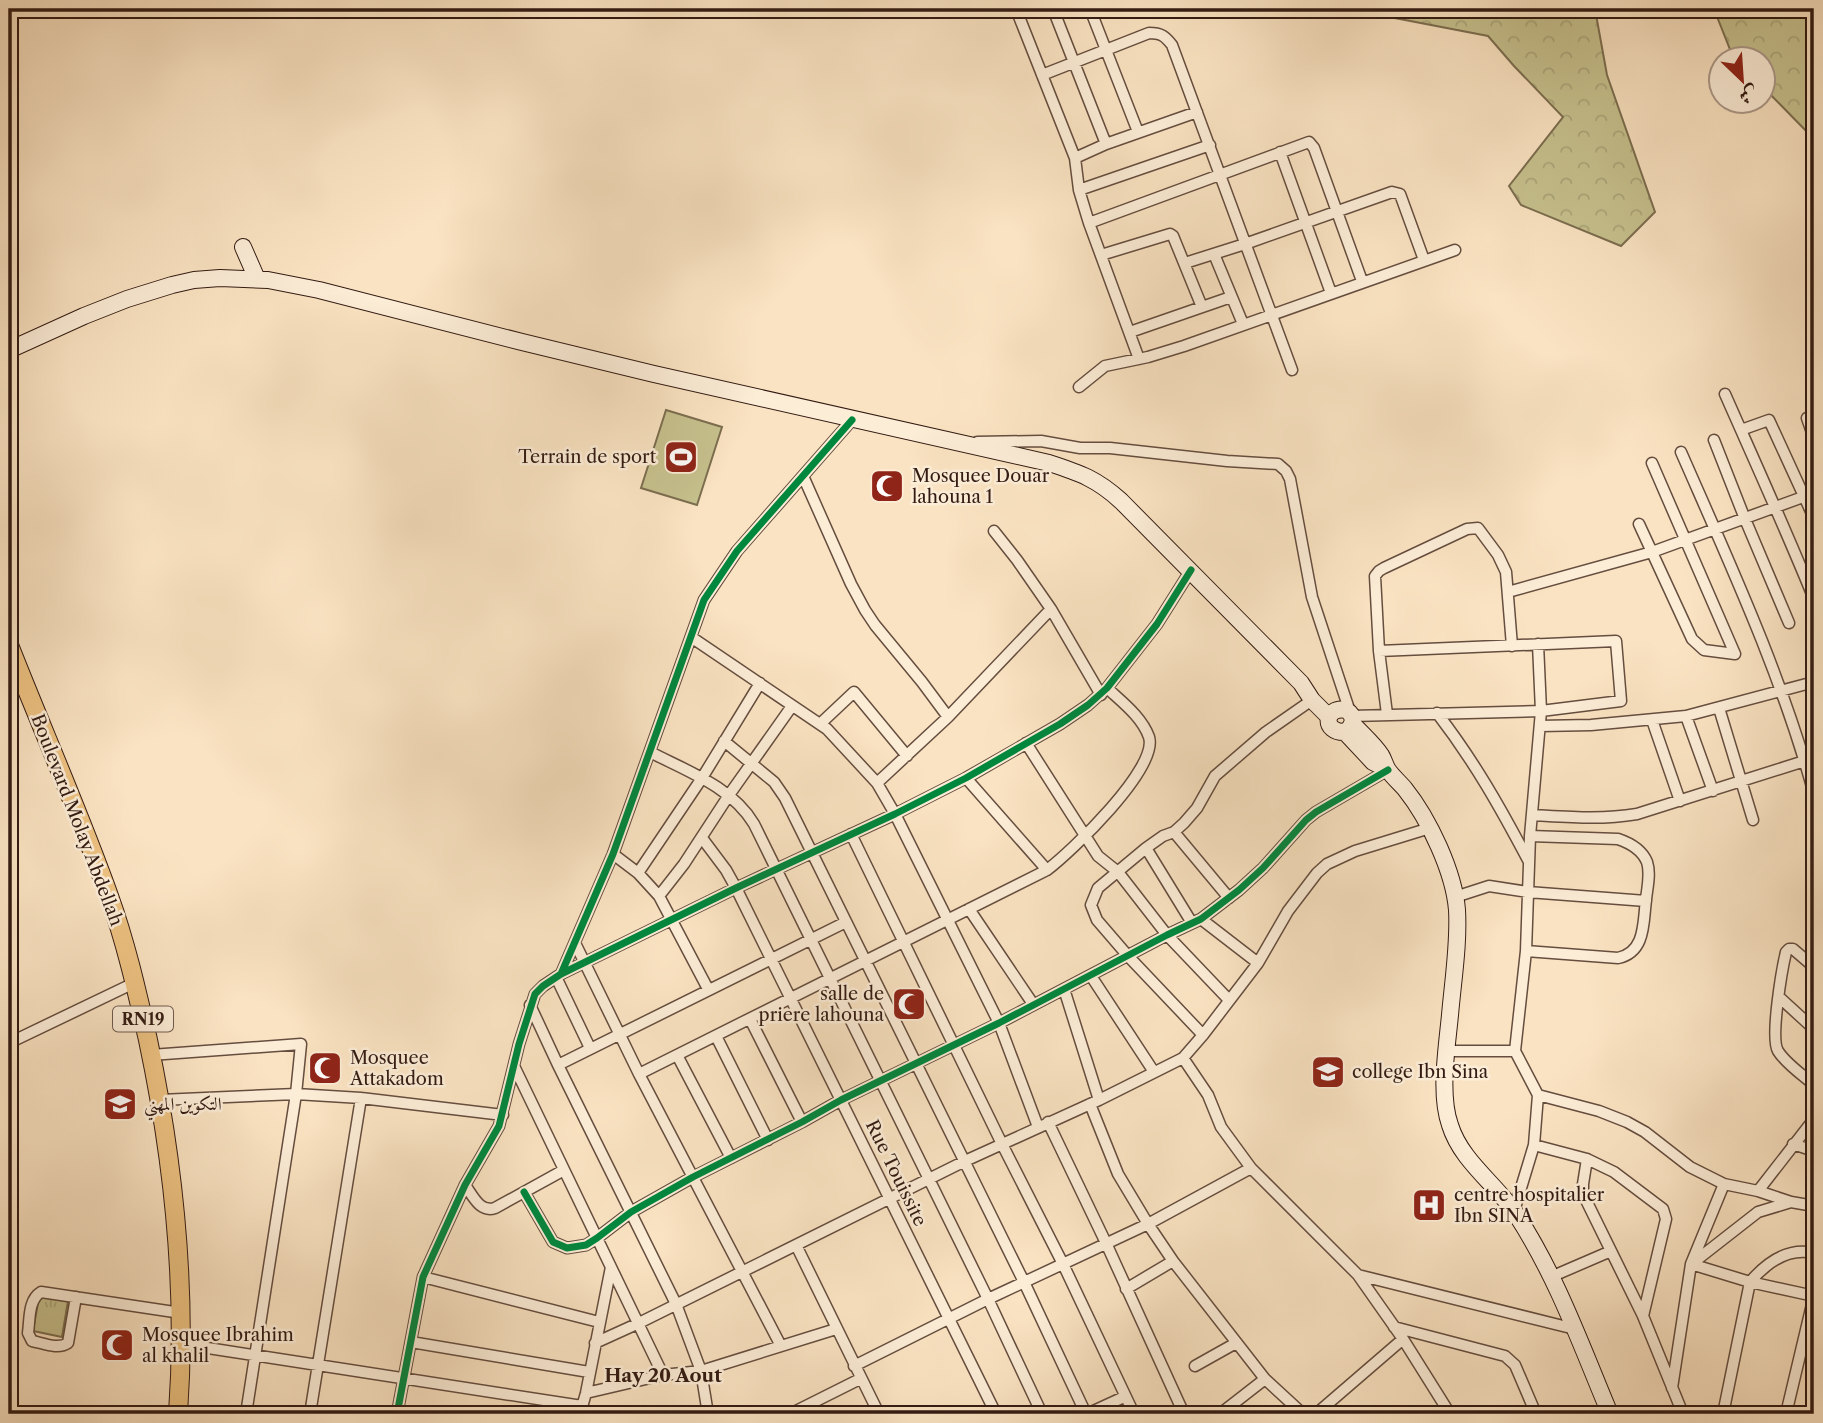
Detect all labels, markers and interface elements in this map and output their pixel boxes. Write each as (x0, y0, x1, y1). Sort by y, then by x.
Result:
north arrow (1708, 46, 1778, 116)
text: ش (1736, 81, 1762, 109)
sports icon: Terrain de sport (662, 438, 700, 476)
place label: Terrain de sport (518, 446, 657, 468)
place label: Mosquee Douar lahouna 1 (912, 465, 1050, 508)
mosque icon: Mosquee Douar lahouna 1 (868, 467, 906, 505)
street label: Boulevard Molay Abdellah (26, 711, 128, 929)
place label: salle de priere lahouna (759, 983, 885, 1026)
mosque icon: salle de priere lahouna (890, 985, 928, 1023)
road number: RN19 (113, 1007, 173, 1032)
place label: Mosquee Attakadom (349, 1047, 444, 1090)
mosque icon: Mosquee Attakadom (306, 1049, 344, 1087)
school or university icon: college Ibn Sina (1309, 1053, 1347, 1091)
place label: college Ibn Sina (1352, 1061, 1489, 1083)
school or university icon: التكوين المهني (101, 1085, 139, 1123)
place label: التكوين المهني (144, 1093, 222, 1121)
street label: Rue Touissite (861, 1116, 931, 1230)
place label: centre hospitalier Ibn SINA (1454, 1184, 1605, 1227)
hospital icon: centre hospitalier Ibn SINA (1410, 1186, 1448, 1224)
place label: Mosquee Ibrahim al khalil (142, 1324, 294, 1367)
mosque icon: Mosquee Ibrahim al khalil (98, 1326, 136, 1364)
district label: Hay 20 Aout (604, 1364, 722, 1387)

